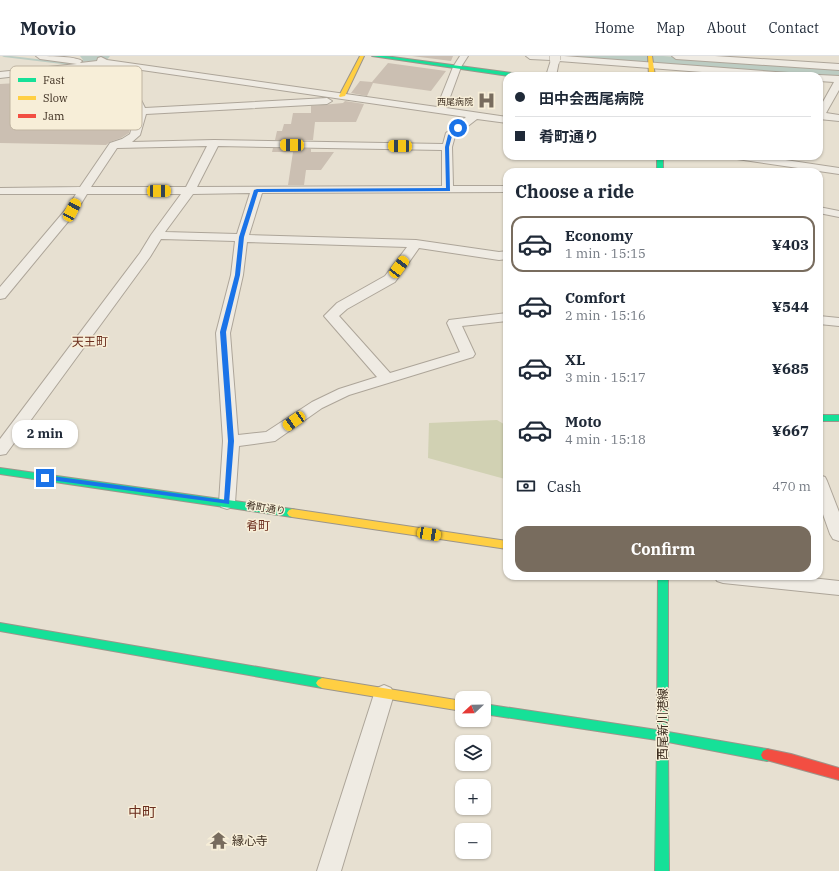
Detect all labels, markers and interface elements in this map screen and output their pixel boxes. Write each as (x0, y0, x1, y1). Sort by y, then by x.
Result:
text: Movio (20, 16, 76, 40)
text: Home (595, 19, 634, 37)
text: Map (656, 19, 685, 37)
text: About (707, 19, 746, 37)
text: Contact (768, 19, 819, 37)
legend (10, 66, 142, 130)
text: Fast (43, 73, 65, 87)
text: 田中会西尾病院 (539, 89, 644, 108)
text: Slow (43, 91, 68, 105)
hospital icon: 西尾病院 (476, 91, 496, 111)
place label: 西尾病院 (437, 96, 473, 107)
text: Jam (43, 109, 65, 123)
route start (449, 119, 467, 137)
text: 肴町通り (539, 127, 599, 146)
car (280, 139, 304, 151)
car (388, 140, 412, 152)
text: Choose a ride (515, 180, 634, 203)
car (147, 185, 171, 197)
car (61, 197, 83, 223)
icon: car (517, 226, 553, 262)
text: Economy (565, 226, 633, 245)
text: ¥403 (772, 235, 809, 254)
text: 1 min · 15:15 (565, 245, 646, 262)
car (387, 254, 411, 280)
icon: car (517, 288, 553, 324)
text: Comfort (565, 288, 625, 307)
text: ¥544 (772, 297, 809, 316)
text: 2 min · 15:16 (565, 307, 646, 324)
district label: 天王町 (72, 334, 108, 349)
icon: car (517, 350, 553, 386)
text: XL (565, 350, 585, 369)
text: ¥685 (772, 359, 809, 378)
text: 3 min · 15:17 (565, 369, 646, 386)
car (281, 409, 307, 433)
icon: car (517, 412, 553, 448)
text: Moto (565, 412, 602, 431)
callout: 2 min (12, 420, 78, 448)
text: ¥667 (772, 421, 809, 440)
text: 2 min (27, 425, 63, 442)
text: 4 min · 15:18 (565, 431, 646, 448)
route end (36, 469, 54, 487)
icon: cash (515, 475, 537, 497)
text: Cash (547, 477, 581, 496)
text: 470 m (772, 478, 811, 495)
street label: 肴町通り (245, 498, 287, 518)
district label: 肴町 (246, 518, 270, 533)
car (416, 526, 442, 542)
button: Confirm (515, 526, 811, 572)
street label: 西尾新川港線 (655, 688, 670, 760)
north arrow (455, 691, 491, 727)
map controls (455, 691, 491, 859)
button: layers (455, 735, 491, 771)
button: + (455, 779, 491, 815)
district label: 中町 (128, 803, 156, 821)
button: − (455, 823, 491, 859)
temple icon: 縁心寺 (209, 830, 229, 850)
place label: 縁心寺 (232, 833, 268, 848)

